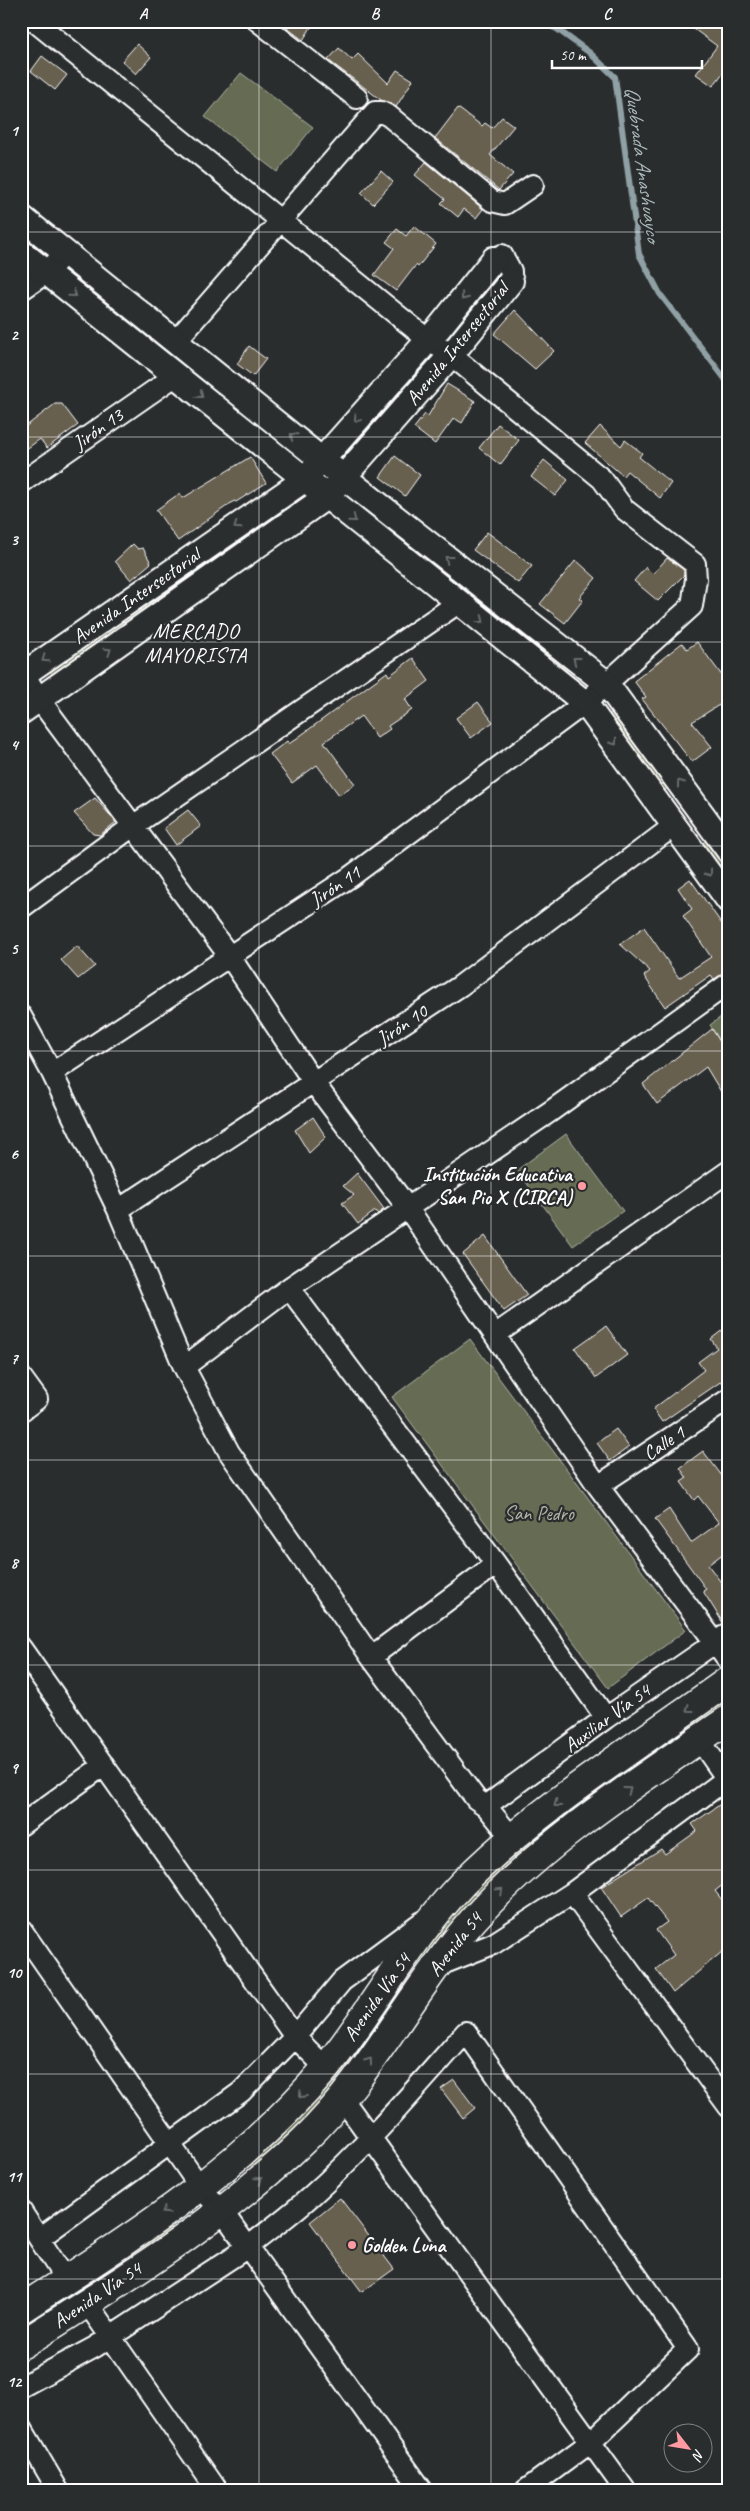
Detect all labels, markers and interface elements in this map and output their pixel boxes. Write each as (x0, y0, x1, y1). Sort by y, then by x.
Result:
text: A (139, 4, 149, 24)
text: B (371, 4, 381, 24)
text: C (603, 4, 613, 24)
scale bar (552, 38, 702, 70)
text: 50 m (560, 46, 587, 65)
water label: Quebrada Anashuayco (619, 85, 667, 247)
text: 1 (10, 121, 19, 141)
street label: Avenida Intersectorial (400, 275, 516, 410)
one-way arrow (67, 288, 76, 296)
one-way arrow (460, 291, 469, 300)
text: 2 (10, 325, 19, 345)
one-way arrow (194, 390, 203, 399)
street label: Jirón 13 (67, 402, 130, 456)
one-way arrow (354, 414, 363, 423)
one-way arrow (290, 434, 299, 442)
one-way arrow (348, 514, 357, 523)
one-way arrow (233, 520, 242, 529)
text: 3 (10, 530, 19, 550)
street label: Avenida Intersectorial (67, 541, 208, 649)
one-way arrow (445, 555, 454, 564)
one-way arrow (475, 615, 484, 624)
district label: MERCADO MAYORISTA (145, 618, 248, 668)
one-way arrow (102, 648, 112, 657)
one-way arrow (42, 653, 51, 662)
one-way arrow (573, 657, 582, 665)
text: 4 (10, 735, 19, 755)
one-way arrow (608, 736, 617, 746)
one-way arrow (677, 780, 685, 789)
street label: Jirón 11 (304, 859, 366, 913)
one-way arrow (703, 867, 712, 877)
text: 5 (11, 939, 20, 959)
street label: Jirón 10 (371, 998, 434, 1052)
text: 6 (10, 1144, 19, 1164)
place label: Institución Educativa San Pio X (CIRCA) (423, 1162, 574, 1210)
marker: Institución Educativa San Pio X (CIRCA) (576, 1180, 588, 1192)
text: 7 (10, 1349, 19, 1369)
street label: Calle 1 (638, 1419, 691, 1466)
park label: San Pedro (504, 1501, 575, 1526)
text: 8 (10, 1553, 19, 1573)
street label: Auxiliar Vía 54 (559, 1677, 657, 1758)
one-way arrow (685, 1703, 695, 1712)
text: 9 (10, 1758, 19, 1778)
one-way arrow (622, 1787, 631, 1796)
one-way arrow (554, 1798, 563, 1806)
one-way arrow (495, 1888, 504, 1897)
street label: Avenida 54 (422, 1905, 489, 1981)
street label: Avenida Vía 54 (338, 1946, 418, 2046)
text: 10 (7, 1963, 23, 1983)
one-way arrow (363, 2058, 371, 2067)
one-way arrow (299, 2090, 308, 2099)
text: 11 (7, 2167, 23, 2187)
one-way arrow (253, 2177, 262, 2186)
one-way arrow (161, 2205, 171, 2214)
place label: Golden Luna (362, 2233, 448, 2258)
marker: Golden Luna (346, 2239, 358, 2251)
street label: Avenida Vía 54 (48, 2255, 148, 2334)
text: 12 (7, 2372, 23, 2392)
north arrow (662, 2424, 712, 2474)
text: N (688, 2446, 708, 2465)

